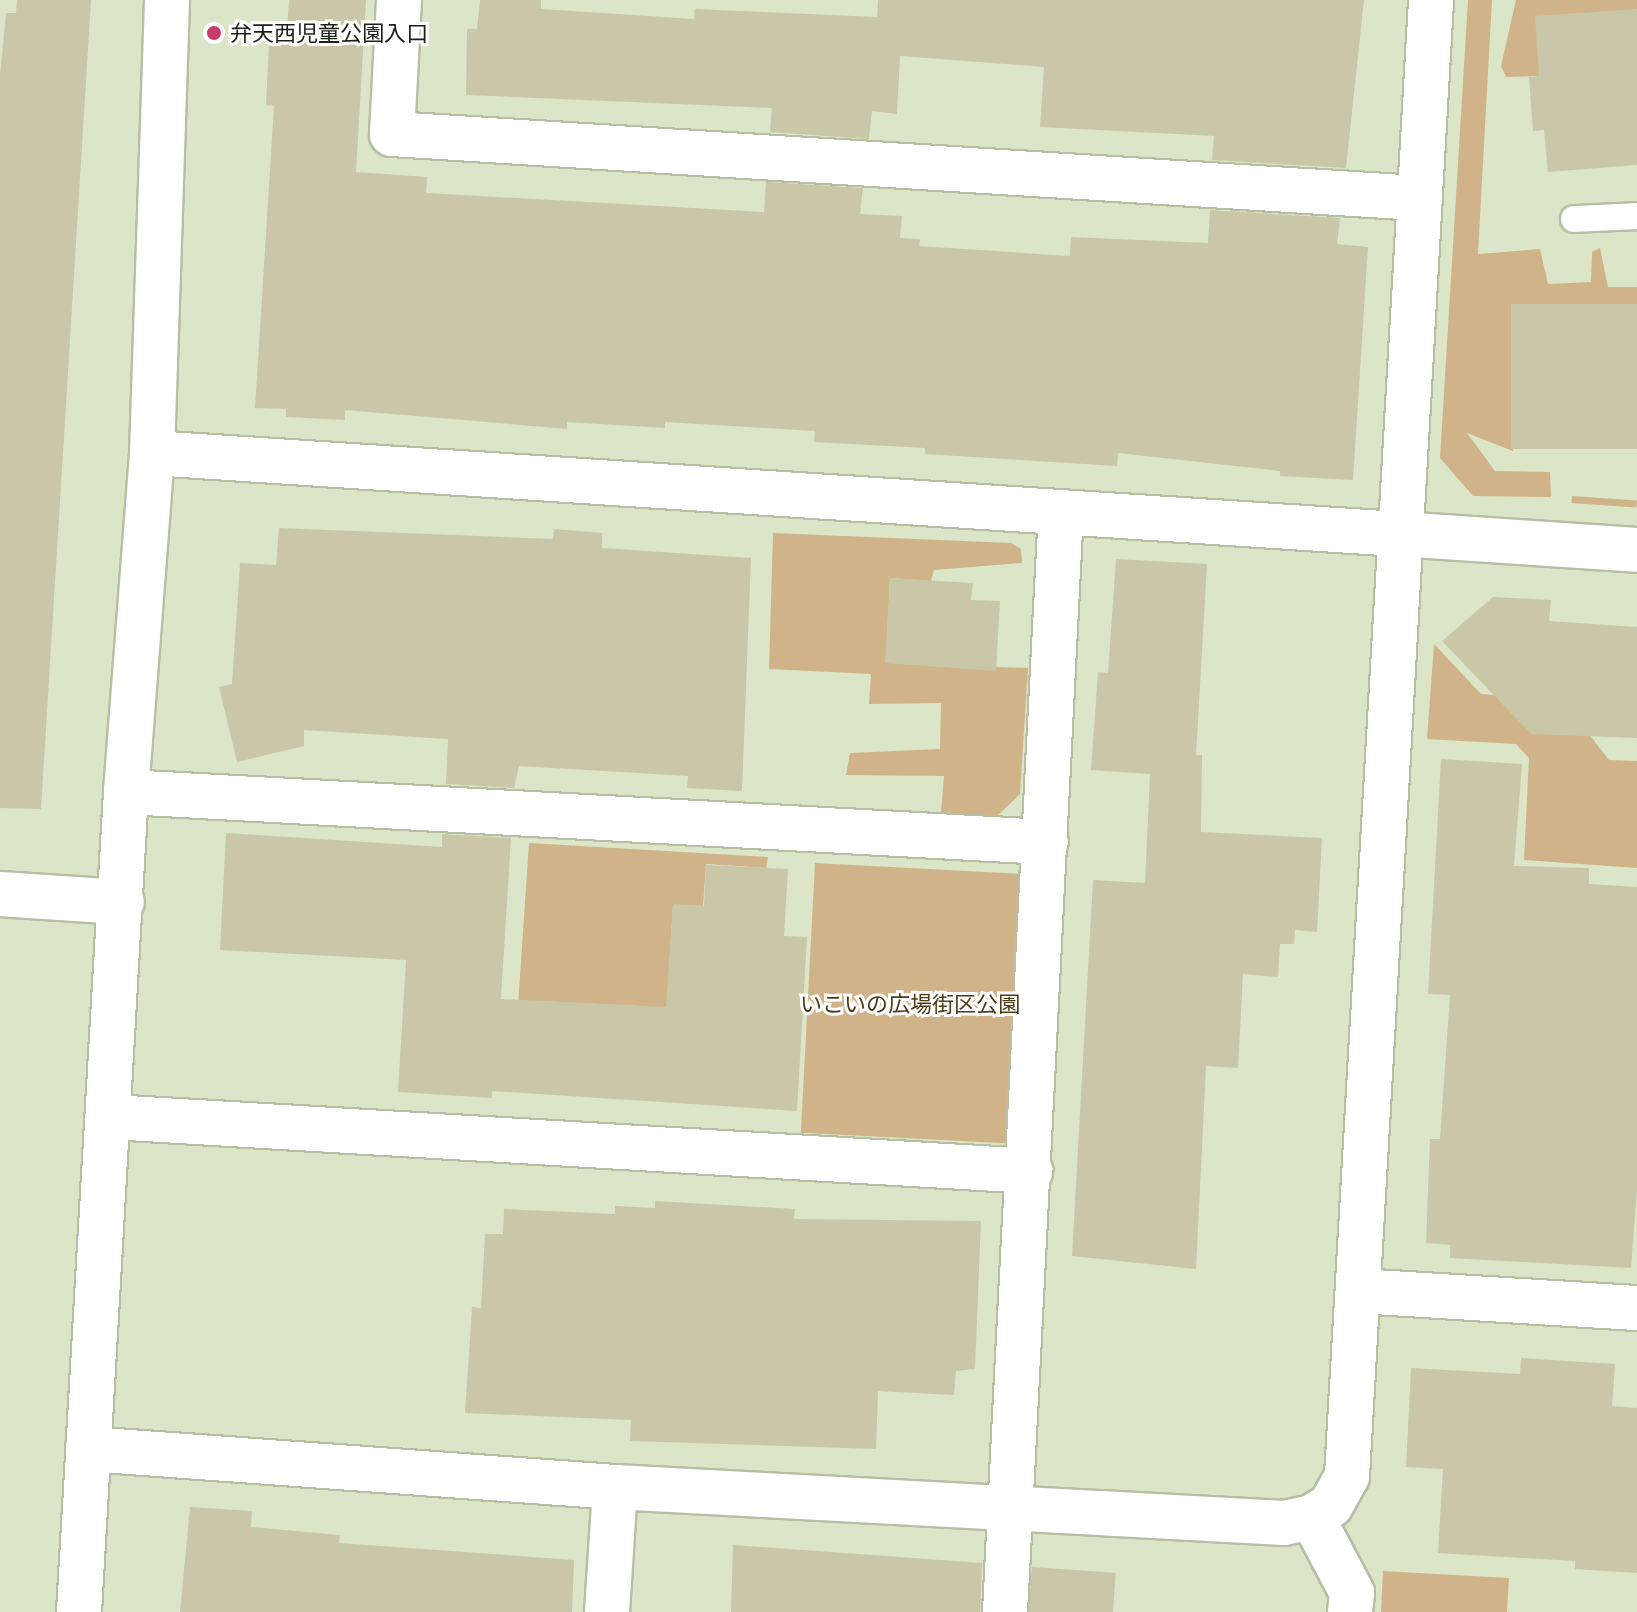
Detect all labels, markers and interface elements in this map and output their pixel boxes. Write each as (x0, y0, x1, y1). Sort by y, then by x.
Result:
place label: 弁天西児童公園入口 (230, 20, 428, 46)
marker: 弁天西児童公園入口 (205, 24, 223, 42)
park label: いこいの広場街区公園 (800, 991, 1020, 1017)

